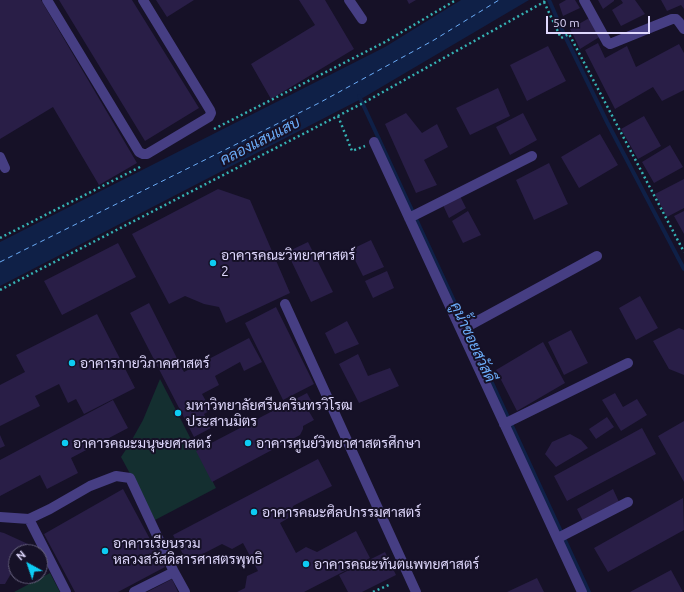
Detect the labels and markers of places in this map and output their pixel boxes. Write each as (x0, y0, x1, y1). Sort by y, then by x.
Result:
place label: อาคารคณะวิทยาศาสตร์ 2 (221, 247, 355, 280)
marker: อาคารคณะวิทยาศาสตร์ 2 (208, 258, 218, 268)
place label: อาคารกายวิภาคศาสตร์ (80, 355, 210, 371)
marker: อาคารกายวิภาคศาสตร์ (67, 358, 77, 368)
place label: มหาวิทยาลัยศรีนครินทรวิโรฒ ประสานมิตร (186, 397, 353, 430)
marker: มหาวิทยาลัยศรีนครินทรวิโรฒ ประสานมิตร (173, 408, 183, 418)
place label: อาคารคณะมนุษยศาสตร์ (73, 435, 211, 451)
place label: อาคารศูนย์วิทยาศาสตรศึกษา (256, 435, 421, 451)
marker: อาคารคณะมนุษยศาสตร์ (60, 438, 70, 448)
marker: อาคารศูนย์วิทยาศาสตรศึกษา (243, 438, 253, 448)
place label: อาคารคณะศิลปกรรมศาสตร์ (262, 504, 421, 520)
marker: อาคารคณะศิลปกรรมศาสตร์ (249, 507, 259, 517)
place label: อาคารเรียนรวม หลวงสวัสดิสารศาสตรพุทธิ (113, 535, 262, 568)
marker: อาคารเรียนรวม หลวงสวัสดิสารศาสตรพุทธิ (100, 546, 110, 556)
place label: อาคารคณะทันตแพทยศาสตร์ (314, 556, 479, 572)
marker: อาคารคณะทันตแพทยศาสตร์ (301, 559, 311, 569)

